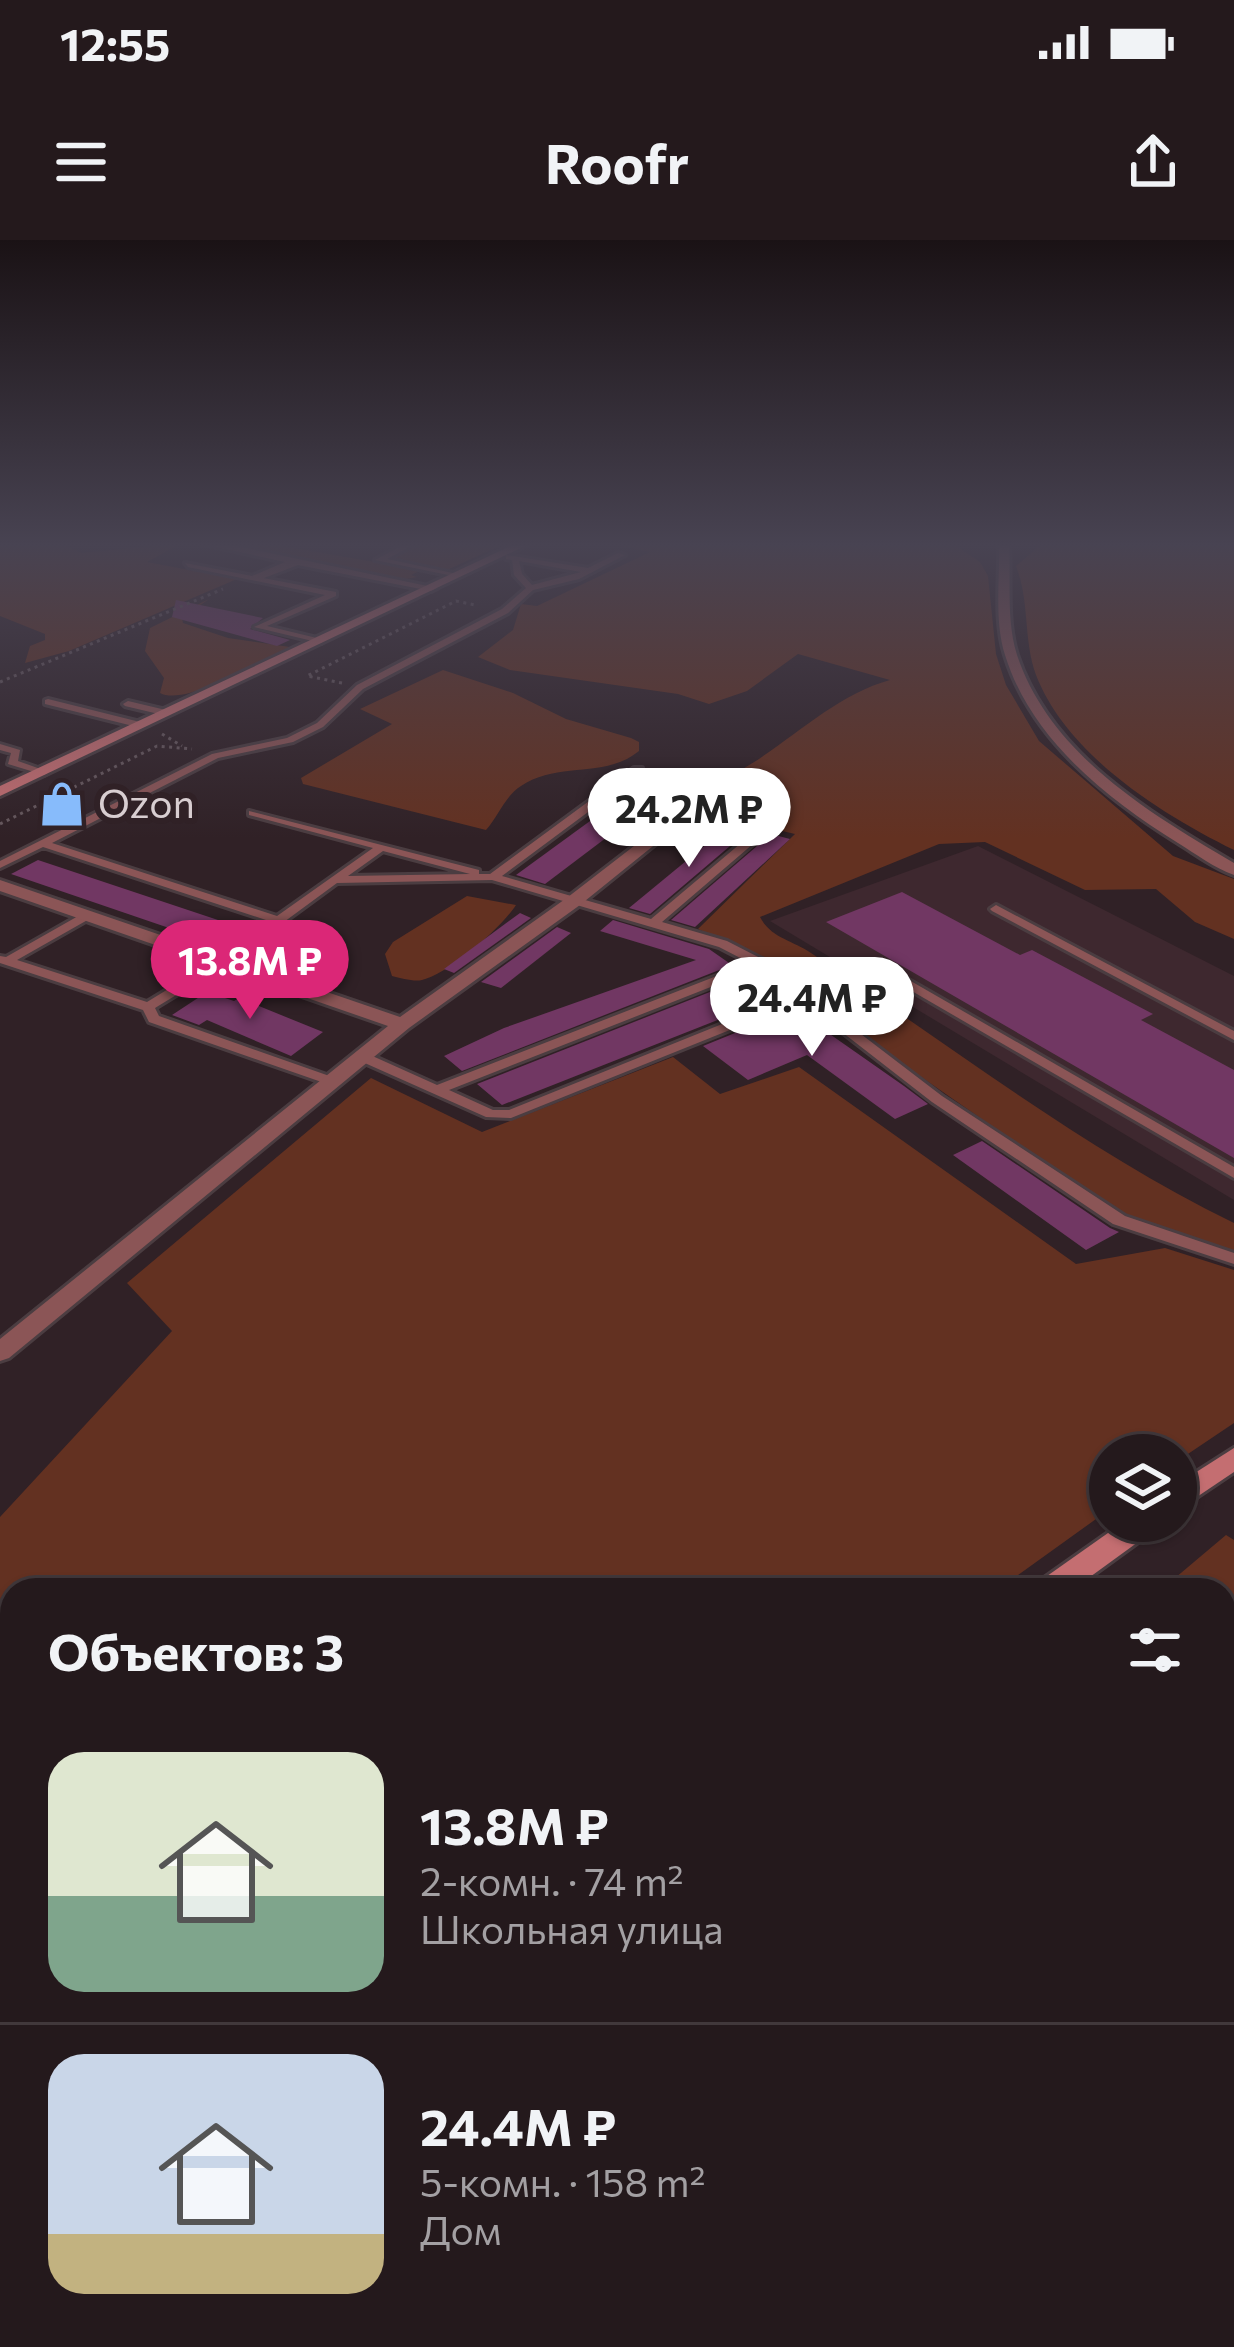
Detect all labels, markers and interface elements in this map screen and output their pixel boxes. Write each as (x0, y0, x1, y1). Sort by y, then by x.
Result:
text: 12:55 (60, 15, 170, 70)
icon: menu (48, 129, 114, 195)
text: Roofr (545, 129, 689, 195)
icon: share (1120, 129, 1186, 195)
pin: 24.2M ₽ (578, 768, 800, 870)
place label: Ozon (98, 778, 195, 826)
shop icon: Ozon (37, 779, 87, 829)
text: 24.2M ₽ (615, 783, 763, 831)
pin: 13.8M ₽ (139, 920, 361, 1022)
text: 13.8M ₽ (178, 935, 322, 983)
pin: 24.4M ₽ (701, 957, 923, 1059)
text: 24.4M ₽ (737, 972, 887, 1020)
map controls (1089, 1434, 1197, 1542)
button: layers (1089, 1434, 1197, 1542)
icon: filters (1122, 1617, 1188, 1683)
text: Объектов: 3 (48, 1619, 344, 1682)
text: 13.8M ₽ (420, 1793, 609, 1856)
icon: home (144, 1800, 288, 1944)
text: 2-комн. · 74 m² (420, 1856, 683, 1904)
text: Школьная улица (420, 1904, 723, 1952)
text: 24.4M ₽ (420, 2094, 616, 2157)
icon: home (144, 2102, 288, 2246)
text: 5-комн. · 158 m² (420, 2157, 705, 2205)
text: Дом (420, 2205, 502, 2253)

